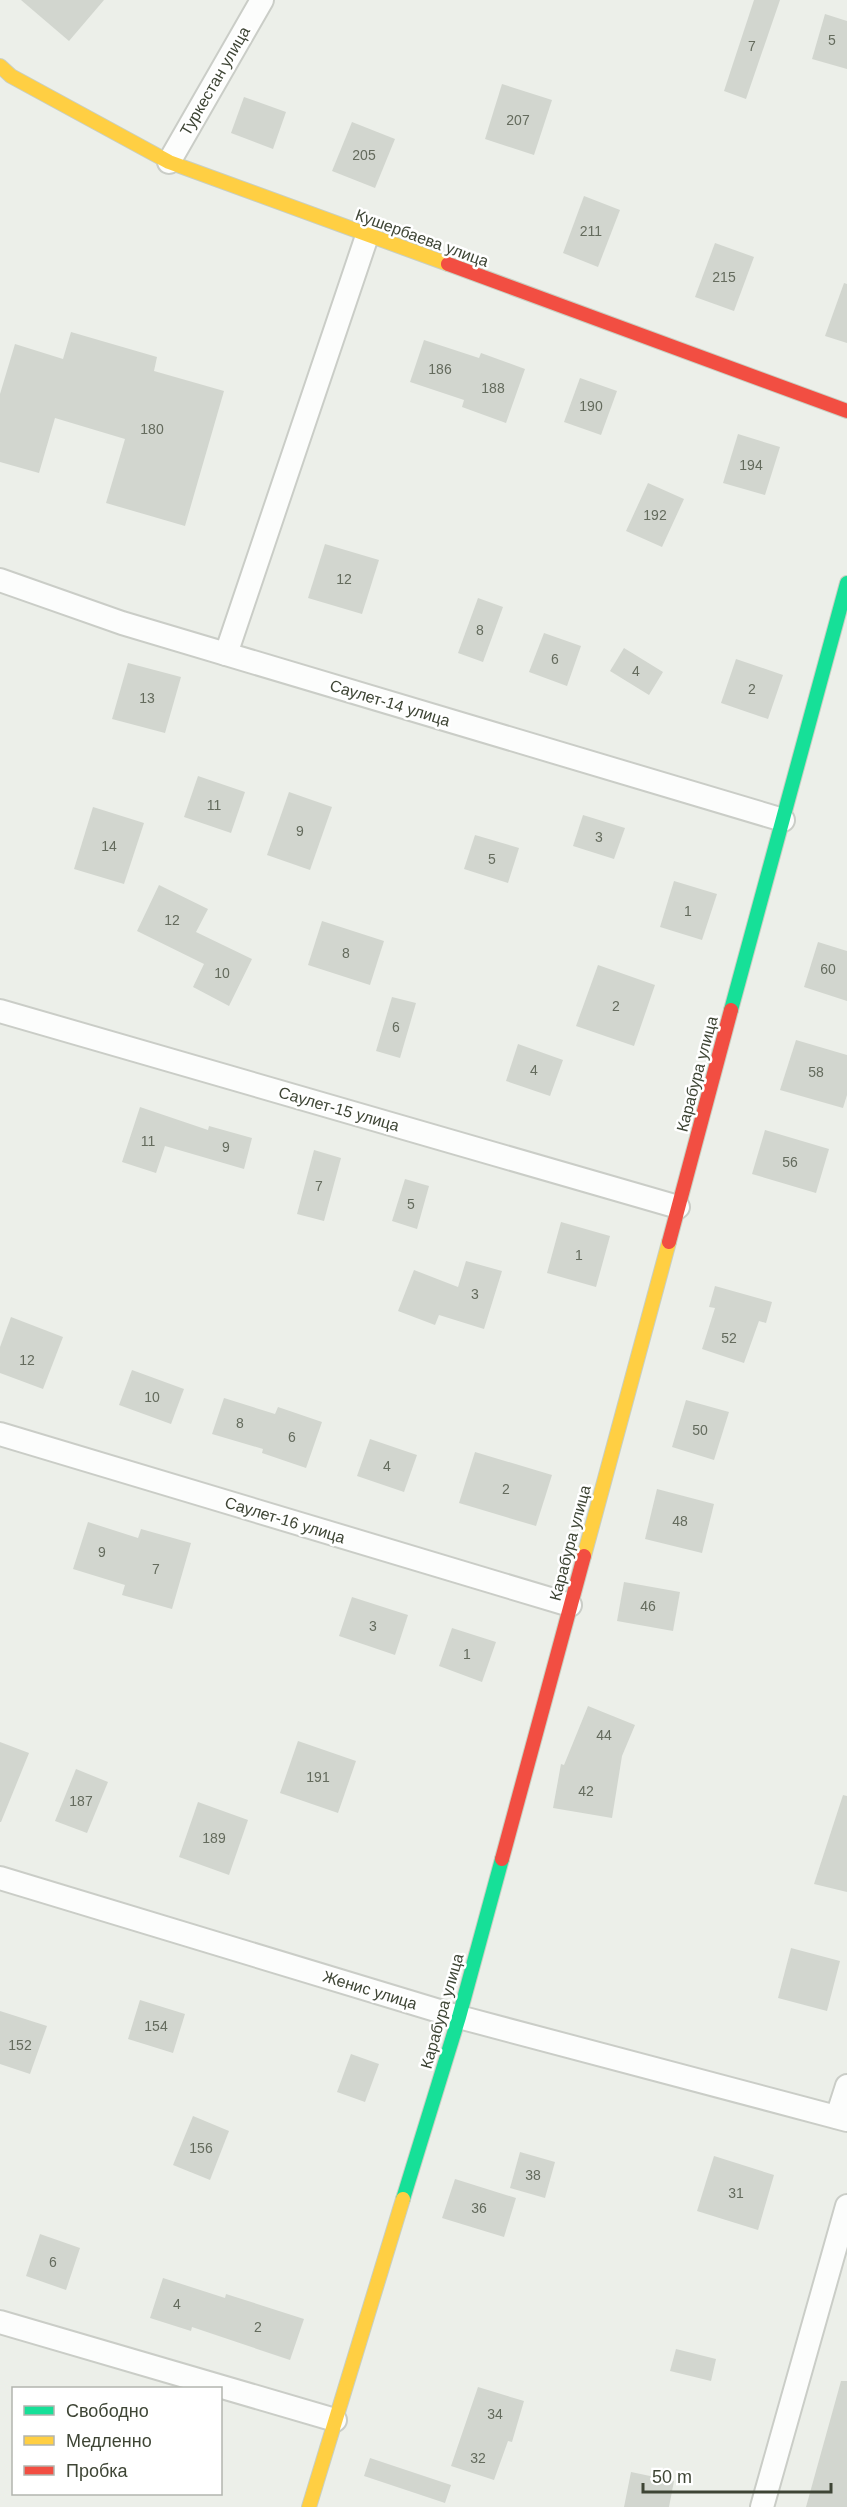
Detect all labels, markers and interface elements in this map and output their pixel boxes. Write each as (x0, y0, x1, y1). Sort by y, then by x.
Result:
street label: Туркестан улица (177, 23, 253, 139)
house number: 5 (828, 32, 836, 48)
house number: 7 (748, 38, 756, 54)
house number: 207 (506, 112, 530, 128)
house number: 205 (352, 147, 376, 163)
street label: Кушербаева улица (353, 206, 491, 270)
house number: 211 (580, 223, 602, 239)
house number: 215 (712, 269, 736, 285)
house number: 186 (428, 361, 452, 377)
house number: 188 (481, 380, 505, 396)
house number: 190 (579, 398, 603, 414)
house number: 180 (140, 421, 164, 437)
house number: 194 (739, 457, 763, 473)
house number: 192 (643, 507, 667, 523)
house number: 12 (336, 571, 352, 587)
house number: 8 (476, 622, 484, 638)
house number: 6 (551, 651, 559, 667)
house number: 4 (632, 663, 640, 679)
street label: Саулет-14 улица (328, 677, 452, 729)
house number: 2 (748, 681, 756, 697)
house number: 13 (139, 690, 155, 706)
house number: 11 (207, 797, 221, 813)
house number: 9 (296, 823, 304, 839)
house number: 3 (595, 829, 603, 845)
house number: 14 (101, 838, 117, 854)
house number: 5 (488, 851, 496, 867)
house number: 1 (684, 903, 692, 919)
house number: 12 (164, 912, 180, 928)
house number: 8 (342, 945, 350, 961)
house number: 60 (820, 961, 836, 977)
house number: 10 (214, 965, 230, 981)
house number: 2 (612, 998, 620, 1014)
street label: Карабура улица (673, 1014, 721, 1134)
house number: 6 (392, 1019, 400, 1035)
house number: 4 (530, 1062, 538, 1078)
house number: 58 (808, 1064, 824, 1080)
street label: Саулет-15 улица (277, 1084, 401, 1134)
house number: 11 (141, 1133, 155, 1149)
house number: 9 (222, 1139, 230, 1155)
house number: 56 (782, 1154, 798, 1170)
house number: 7 (315, 1178, 323, 1194)
house number: 5 (407, 1196, 415, 1212)
house number: 1 (575, 1247, 583, 1263)
house number: 3 (471, 1286, 479, 1302)
house number: 52 (721, 1330, 737, 1346)
house number: 12 (19, 1352, 35, 1368)
house number: 10 (144, 1389, 160, 1405)
house number: 8 (236, 1415, 244, 1431)
house number: 50 (692, 1422, 708, 1438)
house number: 6 (288, 1429, 296, 1445)
house number: 4 (383, 1458, 391, 1474)
house number: 2 (502, 1481, 510, 1497)
street label: Карабура улица (546, 1483, 594, 1603)
street label: Саулет-16 улица (223, 1494, 347, 1546)
house number: 48 (672, 1513, 688, 1529)
house number: 9 (98, 1544, 106, 1560)
house number: 7 (152, 1561, 160, 1577)
house number: 46 (640, 1598, 656, 1614)
house number: 3 (369, 1618, 377, 1634)
house number: 1 (463, 1646, 471, 1662)
house number: 44 (596, 1727, 612, 1743)
house number: 191 (306, 1769, 330, 1785)
house number: 42 (578, 1783, 594, 1799)
house number: 187 (69, 1793, 93, 1809)
house number: 189 (202, 1830, 226, 1846)
street label: Карабура улица (417, 1951, 467, 2070)
street label: Женис улица (321, 1968, 419, 2012)
house number: 154 (144, 2018, 168, 2034)
house number: 152 (8, 2037, 32, 2053)
house number: 156 (189, 2140, 213, 2156)
house number: 38 (525, 2167, 541, 2183)
house number: 31 (728, 2185, 744, 2201)
house number: 36 (471, 2200, 487, 2216)
house number: 6 (49, 2254, 57, 2270)
house number: 4 (173, 2296, 181, 2312)
house number: 2 (254, 2319, 262, 2335)
legend (12, 2387, 222, 2495)
text: Свободно (66, 2401, 149, 2421)
house number: 34 (487, 2406, 503, 2422)
text: Медленно (66, 2431, 152, 2451)
house number: 32 (470, 2450, 486, 2466)
scale bar (643, 2456, 830, 2494)
text: Пробка (66, 2461, 129, 2481)
text: 50 m (652, 2467, 692, 2487)

